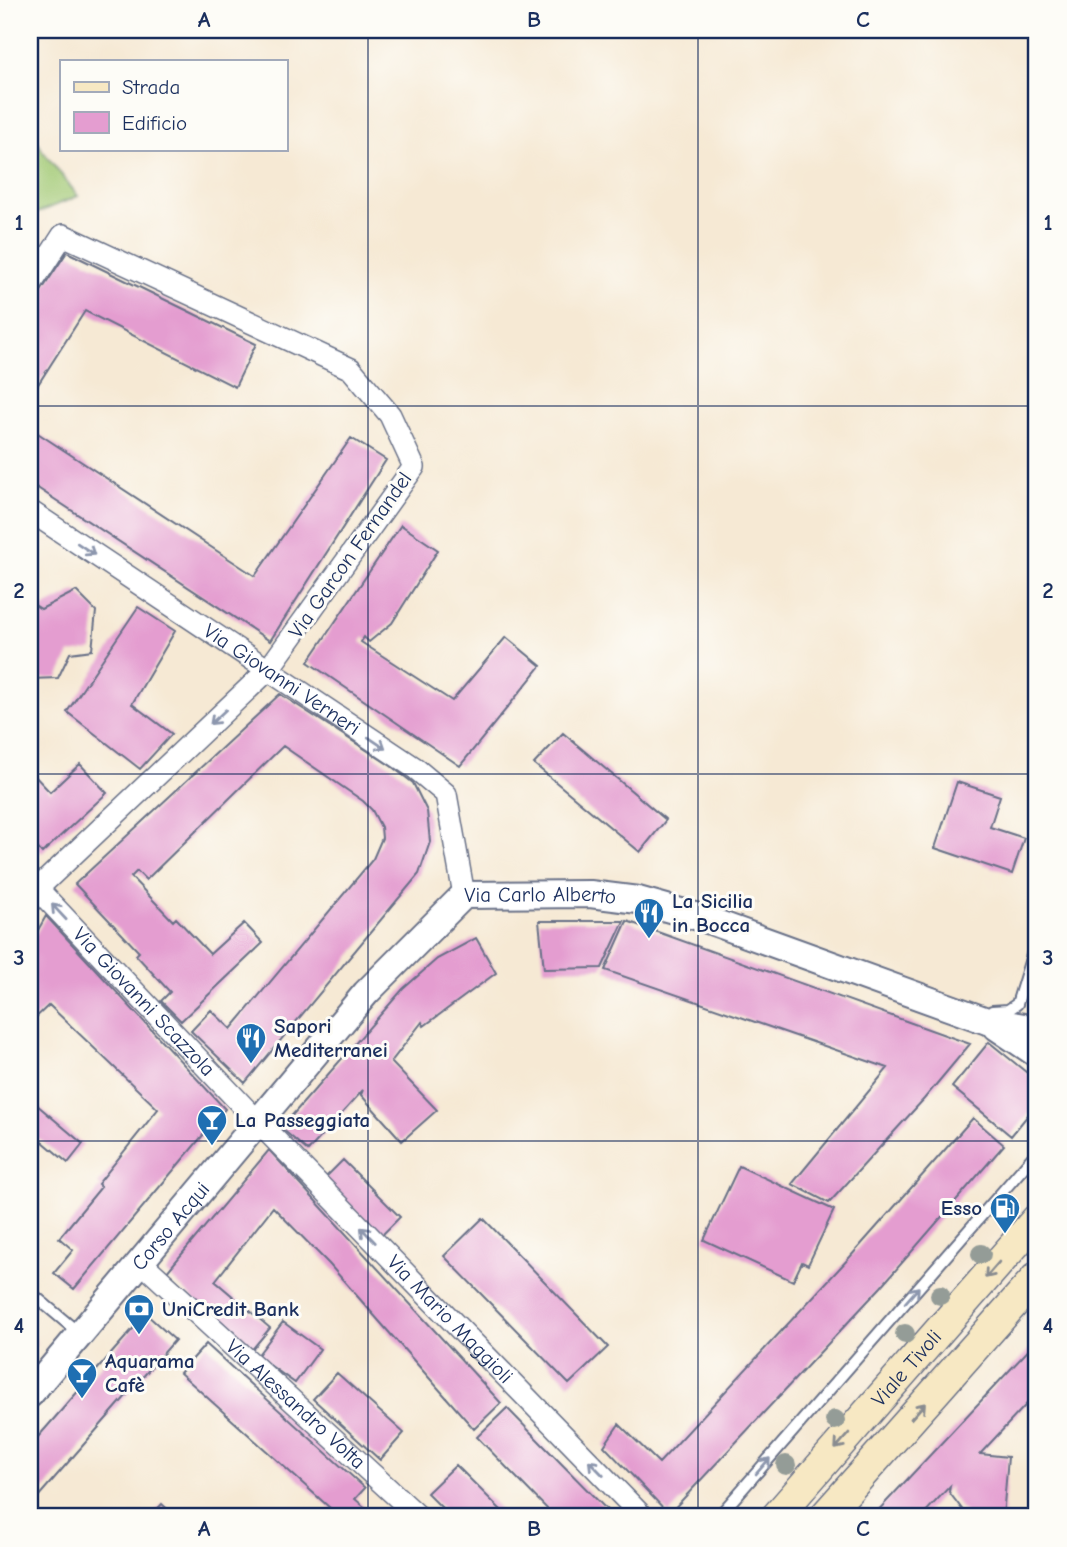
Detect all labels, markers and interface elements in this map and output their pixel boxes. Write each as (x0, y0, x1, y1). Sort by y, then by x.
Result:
text: A (198, 6, 211, 33)
text: B (527, 6, 541, 33)
text: C (856, 6, 870, 33)
legend (60, 60, 287, 150)
text: Strada (122, 75, 180, 99)
text: Edificio (122, 111, 187, 135)
text: 1 (14, 209, 24, 236)
text: 1 (1043, 209, 1053, 236)
street label: Via Garcon Fernandel (284, 467, 416, 643)
one-way arrow (76, 542, 96, 556)
text: 2 (13, 577, 25, 604)
text: 2 (1042, 577, 1054, 604)
street label: Via Giovanni Verneri (199, 618, 365, 740)
one-way arrow (210, 709, 227, 726)
one-way arrow (367, 737, 387, 751)
street label: Via Carlo Alberto (464, 882, 618, 909)
place label: La Sicilia in Bocca (672, 889, 753, 937)
restaurant icon: La Sicilia in Bocca (632, 896, 666, 940)
one-way arrow (51, 904, 68, 921)
street label: Via Giovanni Scazzola (68, 922, 220, 1081)
text: 3 (13, 944, 25, 971)
text: 3 (1042, 944, 1054, 971)
place label: Sapori Mediterranei (274, 1014, 388, 1062)
restaurant icon: Sapori Mediterranei (234, 1021, 268, 1065)
bar icon: La Passeggiata (195, 1103, 229, 1147)
place label: La Passeggiata (235, 1108, 370, 1132)
street label: Corso Acqui (127, 1177, 214, 1275)
fuel station icon: Esso (988, 1191, 1022, 1235)
place label: Esso (941, 1196, 982, 1220)
one-way arrow (360, 1227, 377, 1244)
street label: Via Mario Maggioli (382, 1250, 518, 1388)
one-way arrow (984, 1261, 1000, 1279)
one-way arrow (904, 1286, 920, 1304)
bank icon: UniCredit Bank (122, 1292, 156, 1336)
place label: UniCredit Bank (162, 1297, 300, 1321)
text: 4 (14, 1312, 25, 1339)
text: 4 (1043, 1312, 1054, 1339)
street label: Viale Tivoli (867, 1325, 946, 1411)
street label: Via Alessandro Volta (221, 1334, 370, 1474)
place label: Aquarama Cafè (105, 1349, 195, 1397)
bar icon: Aquarama Cafè (65, 1356, 99, 1400)
one-way arrow (910, 1403, 926, 1421)
one-way arrow (834, 1432, 850, 1450)
one-way arrow (755, 1457, 771, 1475)
one-way arrow (587, 1460, 604, 1477)
text: A (198, 1515, 211, 1542)
text: B (527, 1515, 541, 1542)
text: C (856, 1515, 870, 1542)

